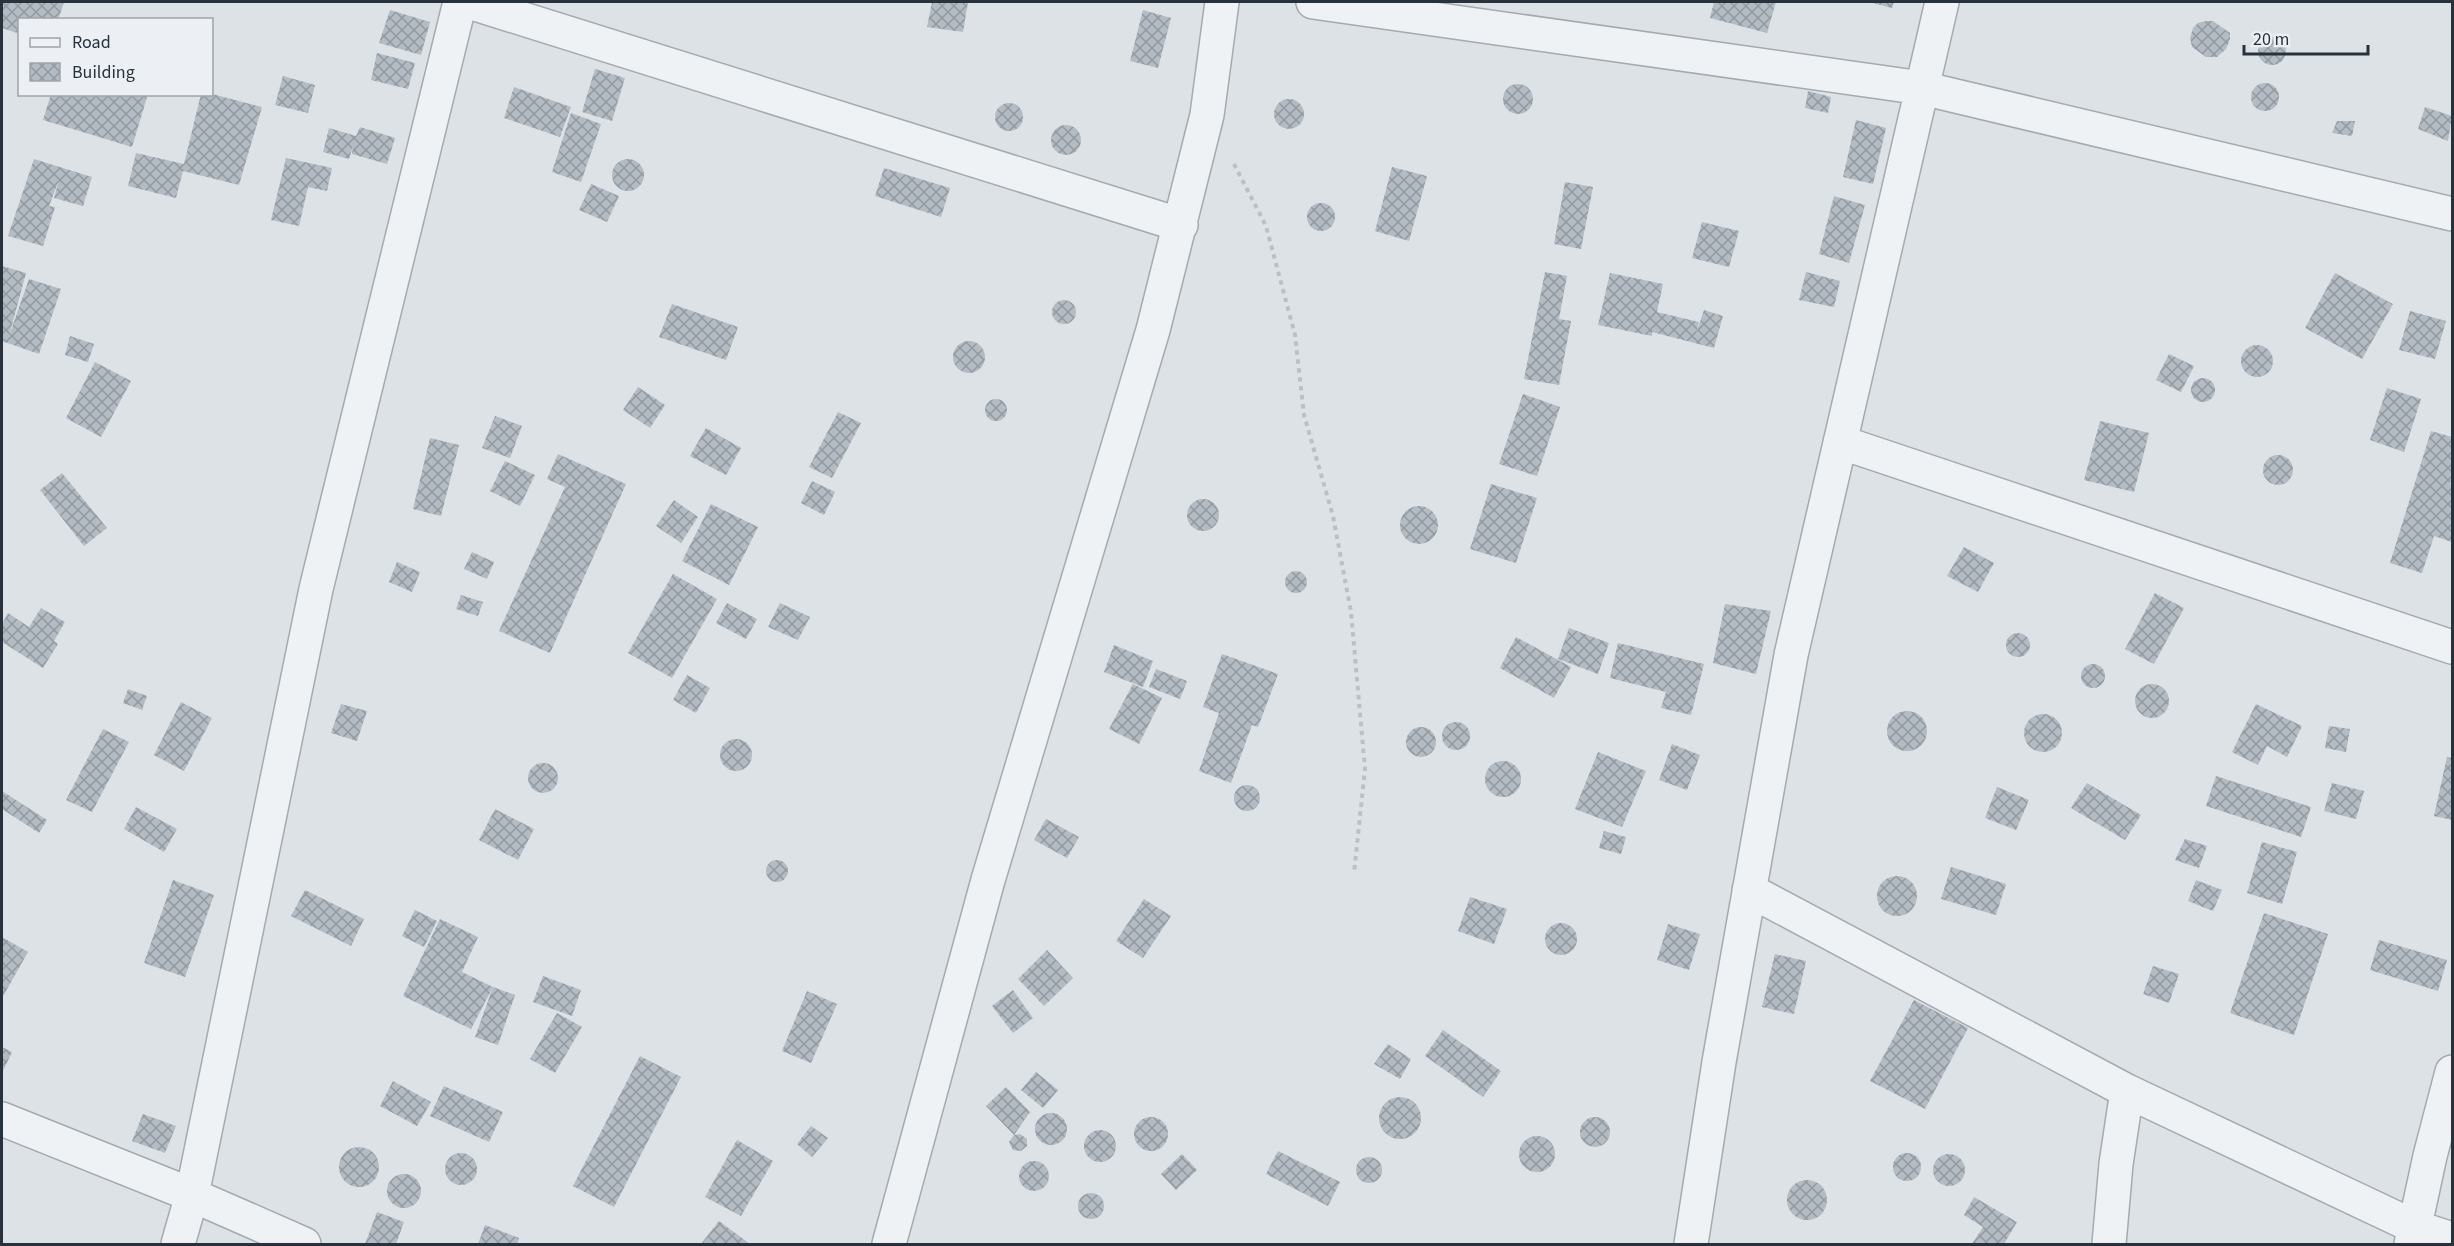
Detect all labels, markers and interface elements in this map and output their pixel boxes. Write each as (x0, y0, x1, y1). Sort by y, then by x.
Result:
legend (18, 18, 213, 96)
scale bar (2244, 18, 2368, 56)
text: 20 m (2253, 27, 2289, 52)
text: Road (72, 30, 111, 55)
text: Building (72, 60, 135, 85)

